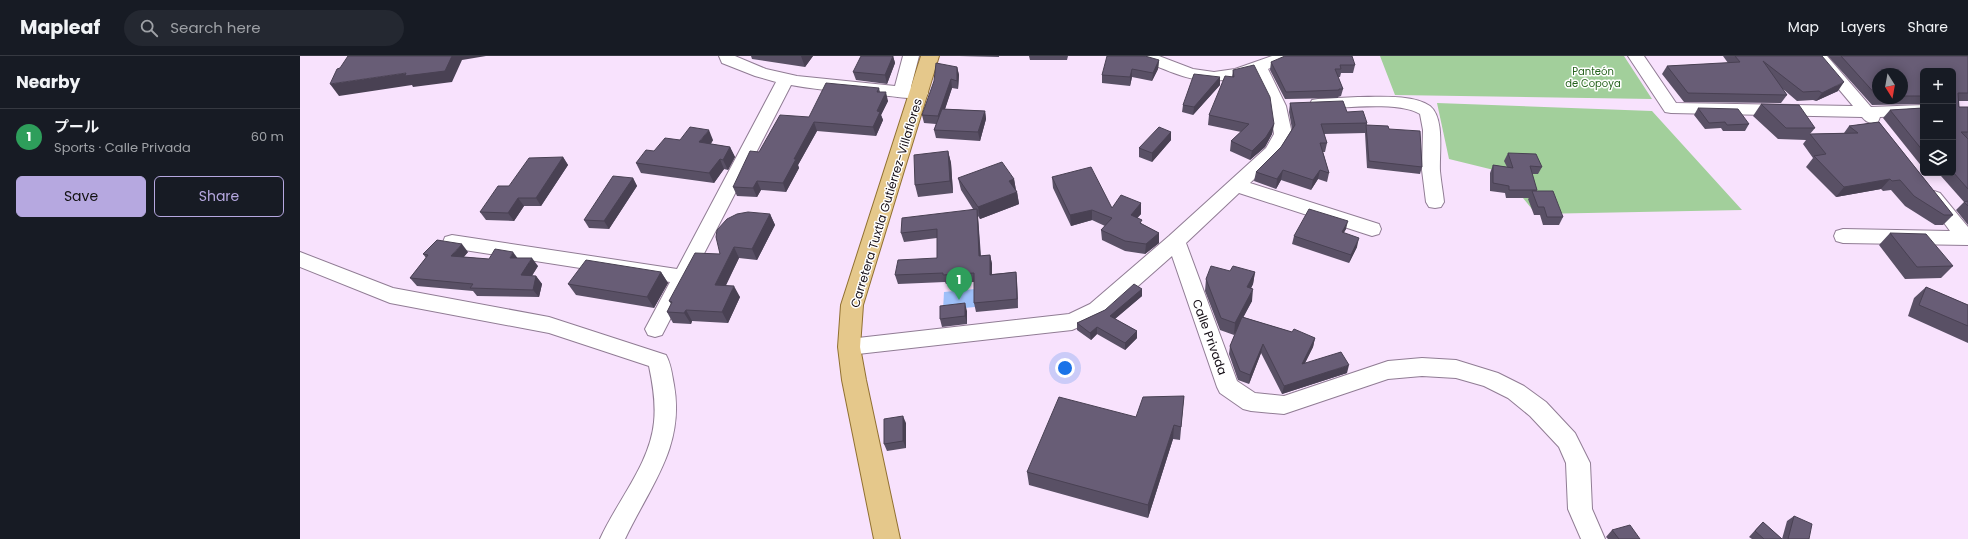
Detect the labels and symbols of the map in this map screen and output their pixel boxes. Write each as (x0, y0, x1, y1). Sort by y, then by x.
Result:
park label: Panteón de Copoya (1565, 64, 1621, 91)
north arrow (1872, 68, 1908, 104)
street label: Carretera Tuxtla Gutiérrez-Villaflores (846, 96, 926, 310)
pin: 1 (946, 267, 972, 300)
street label: Calle Privada (1188, 297, 1232, 377)
your location (1055, 358, 1075, 378)

